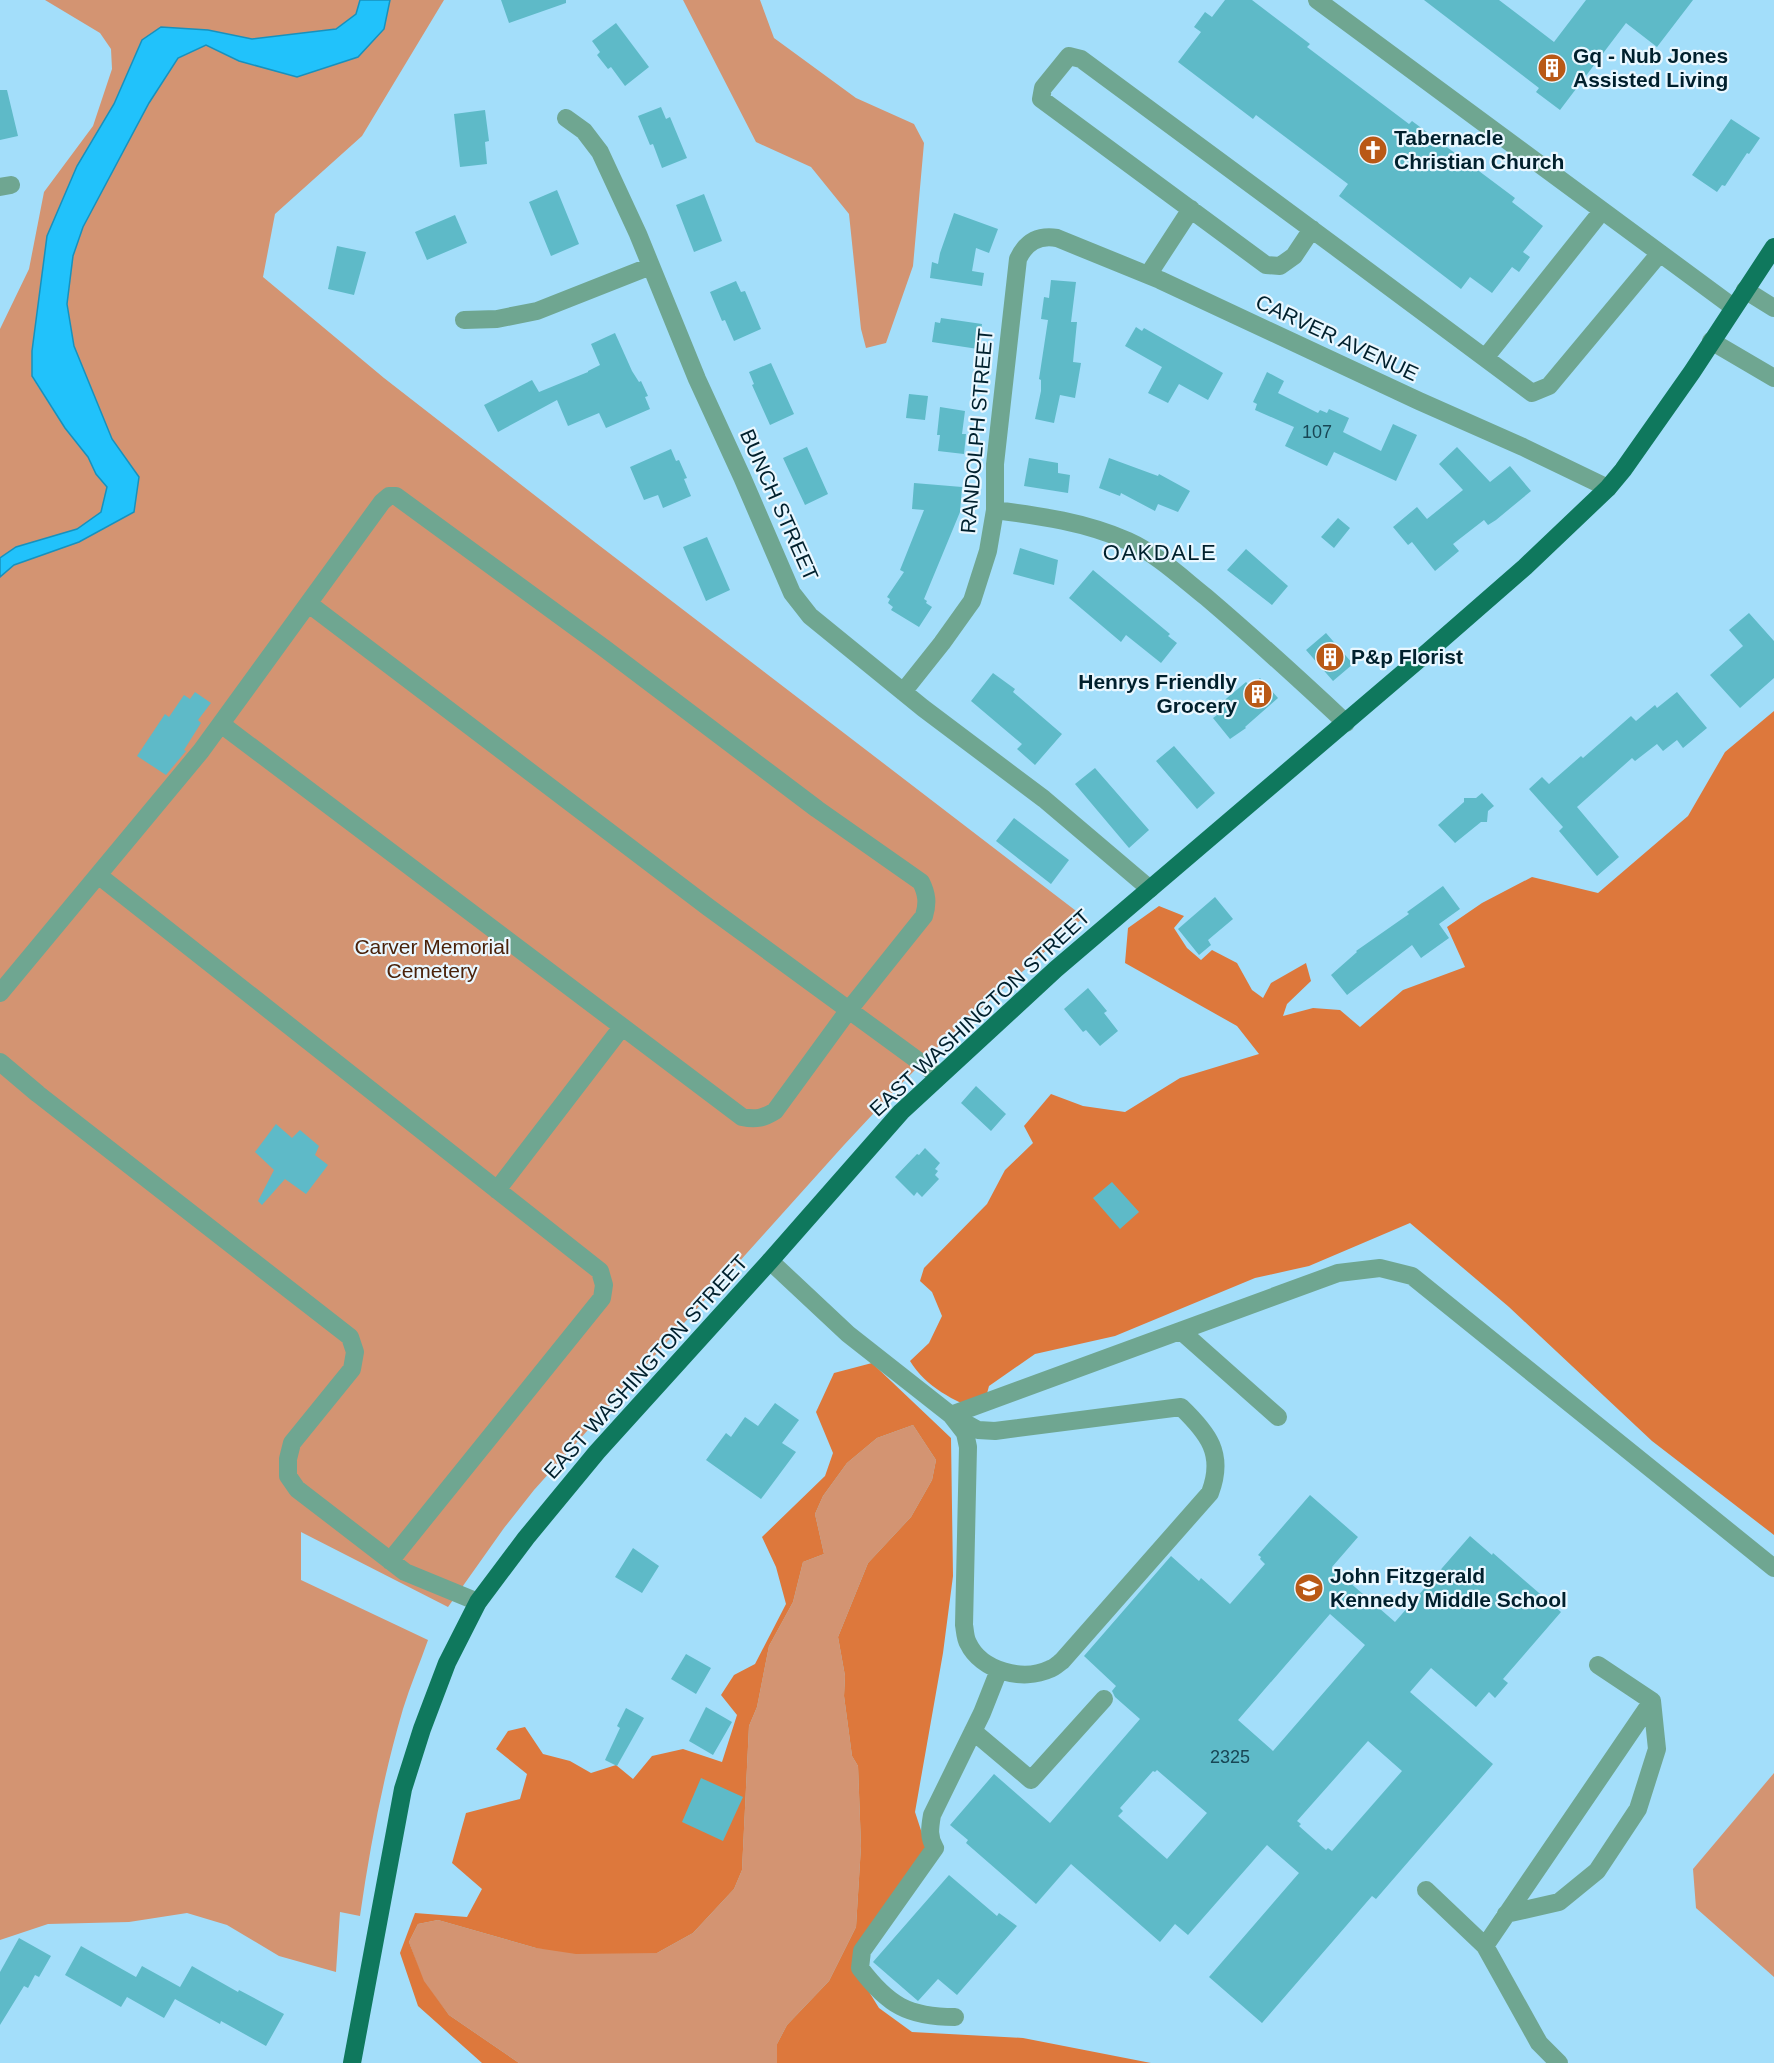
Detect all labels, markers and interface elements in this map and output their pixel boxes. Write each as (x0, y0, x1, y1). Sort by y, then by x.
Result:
place label: Gq - Nub Jones Assisted Living (1573, 44, 1728, 91)
building icon: Gq - Nub Jones Assisted Living (1536, 52, 1568, 84)
place label: Tabernacle Christian Church (1394, 126, 1564, 173)
church icon: Tabernacle Christian Church (1357, 134, 1389, 166)
street label: CARVER AVENUE (1252, 290, 1422, 385)
street label: RANDOLPH STREET (956, 327, 997, 534)
house number: 107 (1302, 422, 1332, 442)
street label: BUNCH STREET (736, 426, 823, 584)
district label: OAKDALE (1103, 540, 1217, 565)
building icon: P&p Florist (1314, 641, 1346, 673)
place label: P&p Florist (1351, 645, 1463, 668)
place label: Henrys Friendly Grocery (1078, 670, 1237, 717)
building icon: Henrys Friendly Grocery (1242, 678, 1274, 710)
street label: EAST WASHINGTON STREET (865, 904, 1095, 1121)
park label: Carver Memorial Cemetery (354, 935, 510, 982)
street label: EAST WASHINGTON STREET (539, 1250, 752, 1483)
place label: John Fitzgerald Kennedy Middle School (1330, 1564, 1567, 1611)
school or university icon: John Fitzgerald Kennedy Middle School (1293, 1572, 1325, 1604)
house number: 2325 (1210, 1747, 1250, 1767)

